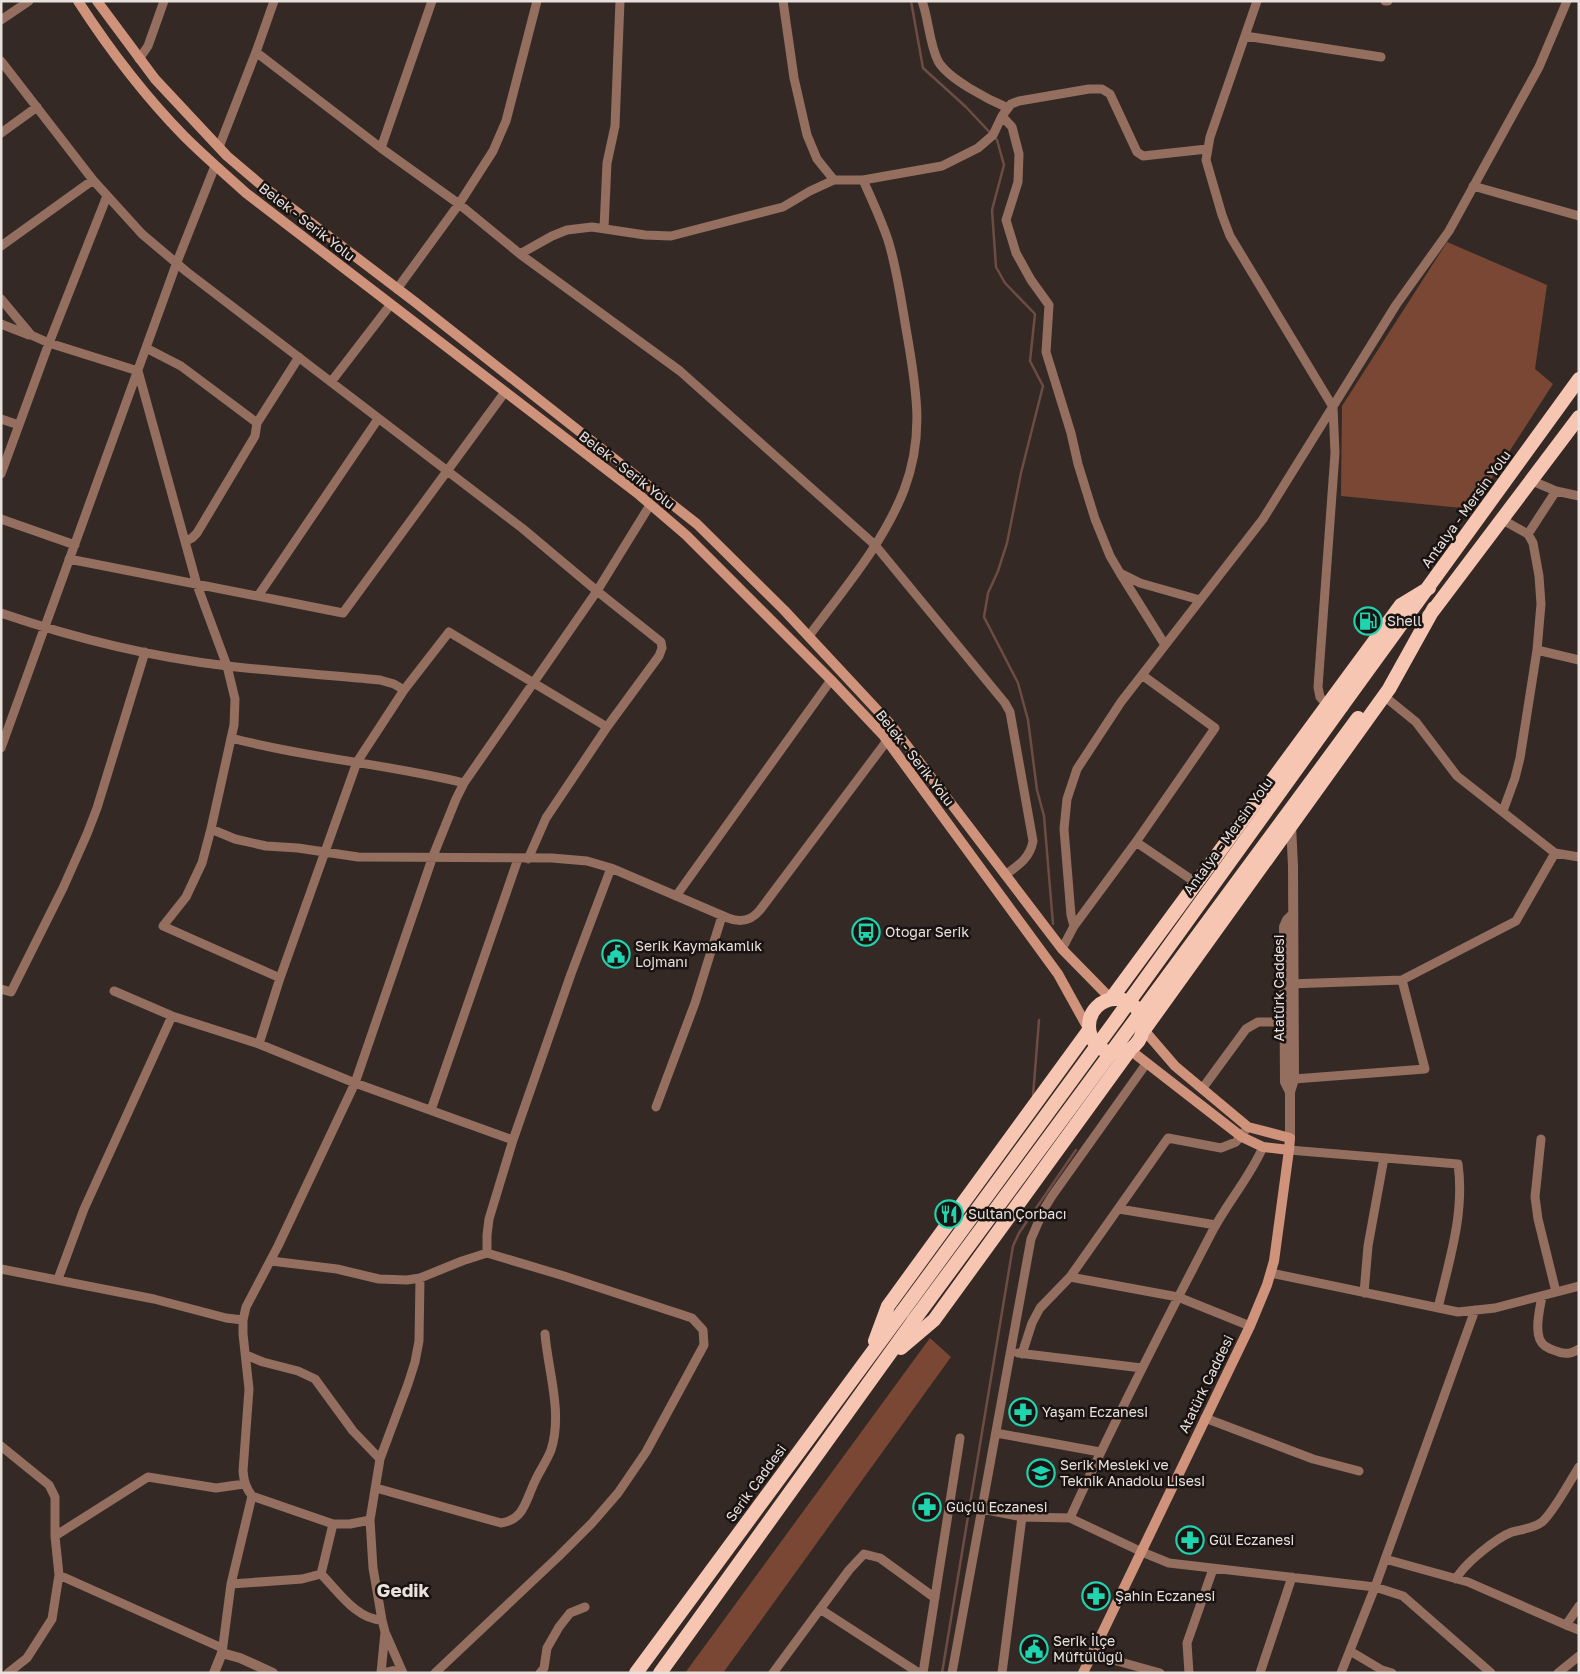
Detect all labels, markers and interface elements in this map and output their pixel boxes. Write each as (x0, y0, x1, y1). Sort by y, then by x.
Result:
street label: Belek - Serik Yolu (256, 179, 359, 264)
street label: Belek - Serik Yolu (576, 427, 679, 512)
street label: Antalya - Mersin Yolu (1417, 447, 1514, 571)
fuel station icon: Shell (1353, 606, 1383, 636)
place label: Shell (1387, 612, 1422, 629)
street label: Belek - Serik Yolu (873, 706, 958, 809)
street label: Antalya - Mersin Yolu (1179, 774, 1276, 898)
bus stop icon: Otogar Serik (851, 917, 881, 947)
place label: Otogar Serik (885, 923, 969, 940)
street label: Atatürk Caddesi (1270, 934, 1287, 1042)
place label: Serik Kaymakamlık Lojmanı (635, 937, 762, 970)
public building icon: Serik Kaymakamlık Lojmanı (601, 939, 631, 969)
restaurant icon: Sultan Çorbacı (934, 1199, 964, 1229)
place label: Sultan Çorbacı (968, 1205, 1067, 1222)
street label: Atatürk Caddesi (1174, 1332, 1237, 1436)
pharmacy icon: Yaşam Eczanesi (1008, 1397, 1038, 1427)
place label: Yaşam Eczanesi (1042, 1403, 1148, 1420)
street label: Serik Caddesi (722, 1441, 789, 1525)
place label: Serik Mesleki ve Teknik Anadolu Lisesi (1060, 1456, 1205, 1489)
school or university icon: Serik Mesleki ve Teknik Anadolu Lisesi (1026, 1458, 1056, 1488)
pharmacy icon: Güçlü Eczanesi (912, 1492, 942, 1522)
place label: Güçlü Eczanesi (946, 1498, 1047, 1515)
pharmacy icon: Gül Eczanesi (1175, 1525, 1205, 1555)
place label: Gül Eczanesi (1209, 1531, 1294, 1548)
district label: Gedik (376, 1578, 430, 1601)
pharmacy icon: Şahin Eczanesi (1081, 1581, 1111, 1611)
place label: Şahin Eczanesi (1115, 1587, 1215, 1604)
place label: Serik İlçe Müftülüğü (1053, 1632, 1123, 1665)
public building icon: Serik İlçe Müftülüğü (1019, 1634, 1049, 1664)

